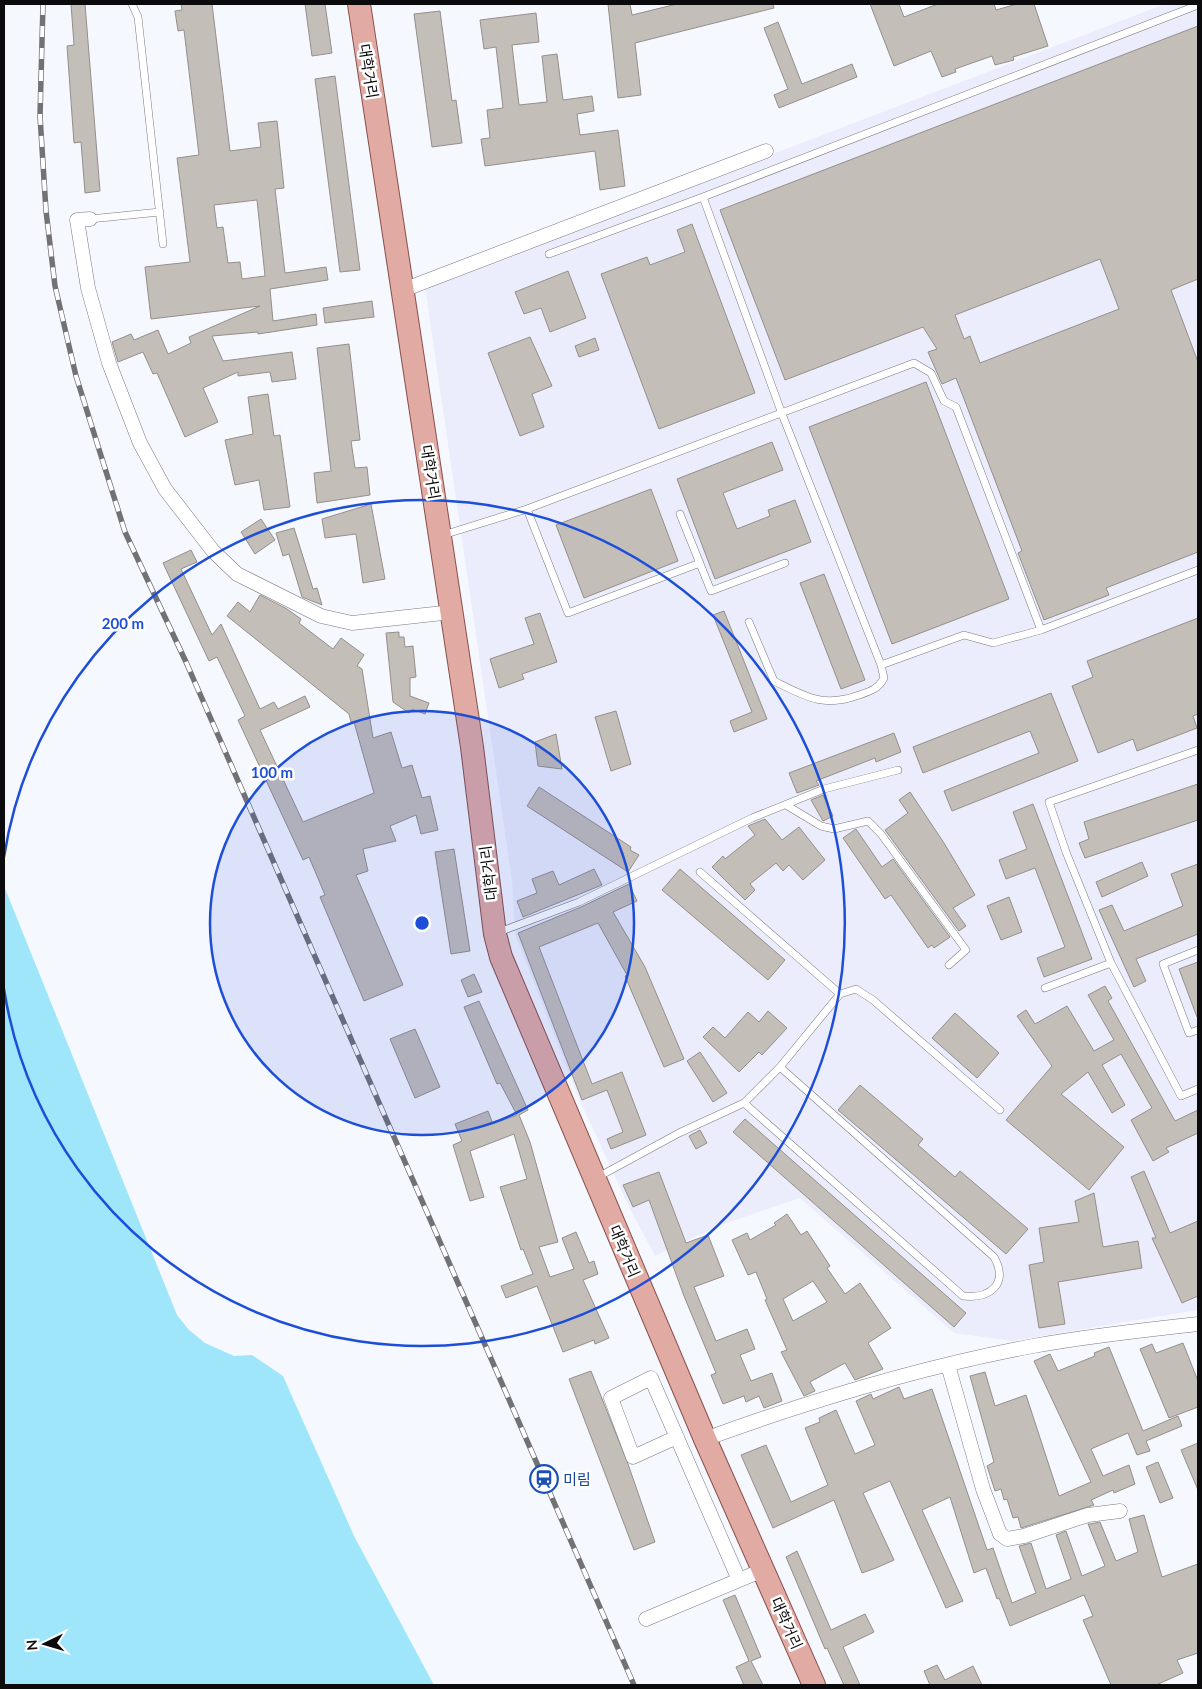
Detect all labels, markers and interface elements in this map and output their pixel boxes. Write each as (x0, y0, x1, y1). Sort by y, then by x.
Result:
street label: 대학거리 (356, 42, 382, 100)
street label: 대학거리 (418, 443, 444, 501)
text: 200 m (102, 614, 144, 632)
text: 100 m (251, 763, 293, 781)
street label: 대학거리 (476, 845, 500, 901)
centre of rings (413, 914, 431, 932)
street label: 대학거리 (606, 1222, 644, 1280)
station icon: 미림 (529, 1464, 559, 1494)
place label: 미림 (563, 1470, 591, 1488)
street label: 대학거리 (768, 1594, 806, 1652)
north arrow (20, 1619, 70, 1669)
text: N (23, 1639, 40, 1651)

